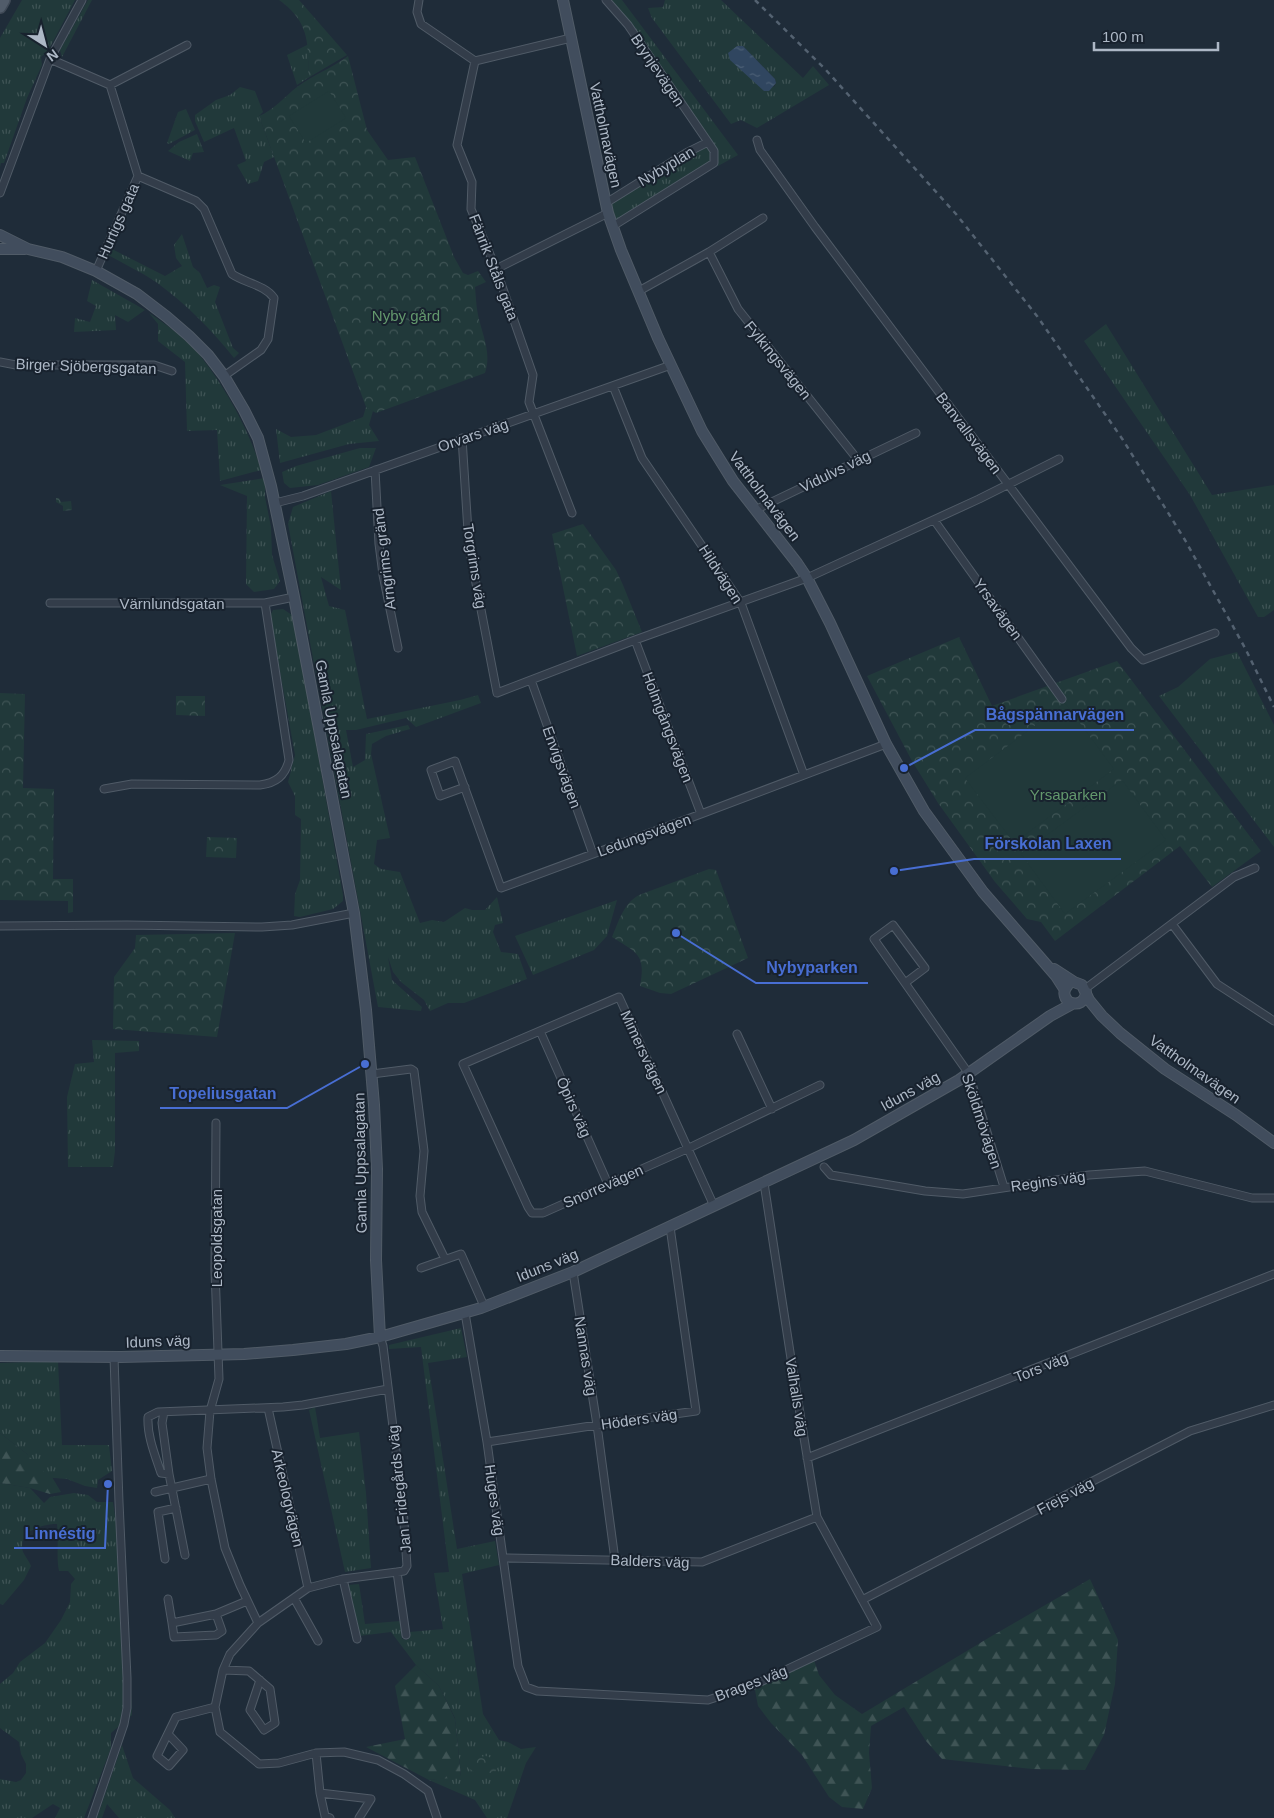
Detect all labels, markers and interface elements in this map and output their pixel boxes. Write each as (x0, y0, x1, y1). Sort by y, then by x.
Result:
north arrow (20, 20, 70, 70)
scale bar (1094, 20, 1218, 52)
text: 100 m (1102, 28, 1144, 45)
street label: Brynjevägen (628, 31, 688, 109)
text: N (44, 46, 61, 65)
street label: Vattholmavägen (587, 81, 625, 189)
street label: Nybyplan (635, 143, 697, 189)
street label: Hurtigs gata (94, 180, 142, 261)
street label: Fänrik Ståls gata (466, 211, 522, 323)
park label: Nyby gård (372, 307, 440, 324)
street label: Fylkingsvägen (741, 317, 815, 403)
street label: Birger Sjöbergsgatan (15, 355, 157, 377)
street label: Banvallsvägen (933, 389, 1005, 477)
street label: Orvars väg (436, 415, 510, 455)
street label: Vidulvs väg (797, 447, 873, 495)
street label: Vattholmavägen (726, 448, 804, 544)
street label: Arngrims gränd (369, 507, 399, 611)
street label: Torgrims väg (460, 522, 490, 610)
street label: Hildvägen (696, 541, 746, 607)
street label: Yrsavägen (970, 575, 1026, 643)
street label: Värnlundsgatan (119, 595, 225, 612)
street label: Gamla Uppsalagatan (312, 658, 356, 800)
street label: Holmgångsvägen (639, 669, 697, 785)
callout: Bågspännarvägen (975, 699, 1134, 730)
text: Bågspännarvägen (986, 706, 1124, 723)
street label: Envigsvägen (539, 724, 585, 810)
park label: Yrsaparken (1030, 786, 1106, 803)
street label: Ledungsvägen (595, 810, 693, 860)
callout: Förskolan Laxen (974, 828, 1121, 859)
text: Förskolan Laxen (984, 835, 1112, 852)
callout: Nybyparken (756, 952, 868, 983)
text: Nybyparken (766, 959, 858, 976)
street label: Mimersvägen (617, 1008, 671, 1096)
street label: Vattholmavägen (1146, 1031, 1244, 1107)
street label: Iduns väg (877, 1068, 943, 1114)
street label: Sköldmövägen (959, 1071, 1005, 1171)
street label: Öpirs väg (553, 1074, 595, 1140)
callout: Topeliusgatan (160, 1077, 287, 1108)
text: Topeliusgatan (169, 1085, 277, 1102)
street label: Gamla Uppsalagatan (350, 1092, 370, 1234)
street label: Snorrevägen (560, 1161, 646, 1211)
street label: Regins väg (1010, 1167, 1086, 1195)
street label: Leopoldsgatan (208, 1189, 225, 1287)
street label: Iduns väg (514, 1245, 580, 1285)
street label: Nannas väg (571, 1315, 601, 1397)
street label: Iduns väg (125, 1331, 191, 1351)
street label: Tors väg (1012, 1348, 1070, 1386)
street label: Valhalls väg (782, 1356, 812, 1438)
street label: Höders väg (600, 1405, 678, 1433)
street label: Jan Fridegårds väg (384, 1424, 414, 1554)
street label: Arkeologvägen (268, 1447, 308, 1549)
street label: Huges väg (482, 1463, 508, 1537)
street label: Frejs väg (1034, 1474, 1096, 1518)
callout: Linnéstig (14, 1517, 105, 1548)
text: Linnéstig (24, 1525, 96, 1542)
street label: Balders väg (610, 1551, 690, 1571)
street label: Brages väg (713, 1661, 789, 1705)

